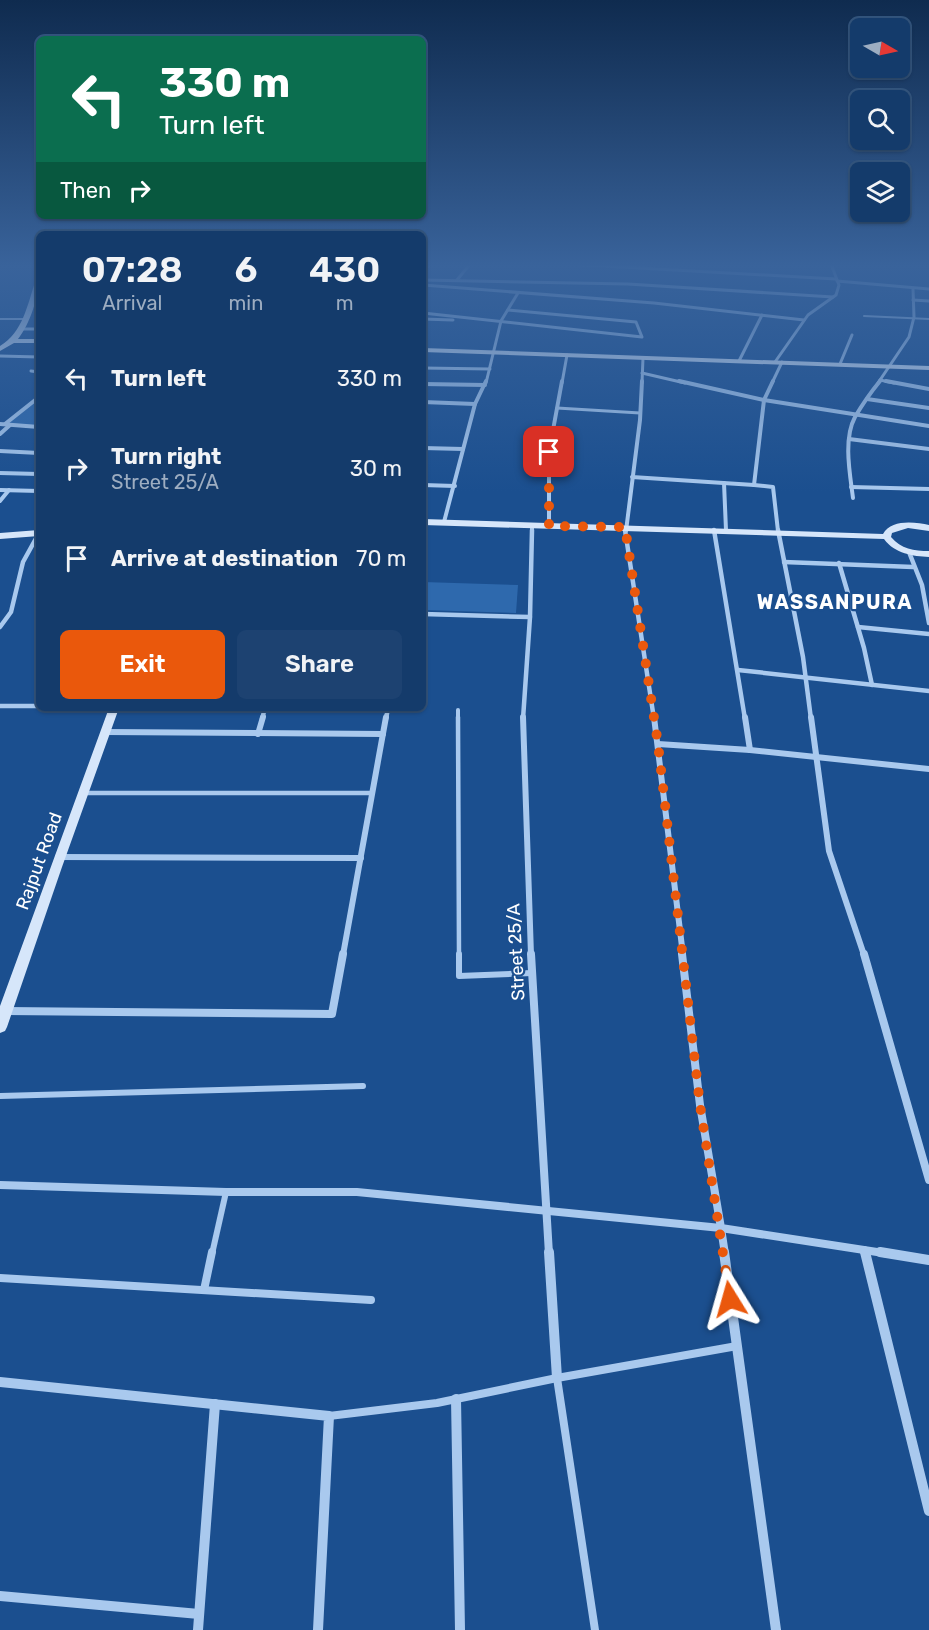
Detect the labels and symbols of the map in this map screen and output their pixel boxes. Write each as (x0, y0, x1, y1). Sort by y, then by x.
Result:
north arrow (850, 18, 910, 78)
pin (523, 426, 574, 477)
district label: WASSANPURA (757, 590, 913, 614)
street label: Rajput Road (11, 809, 67, 913)
street label: Street 25/A (502, 903, 530, 1001)
position arrow (698, 1267, 762, 1331)

